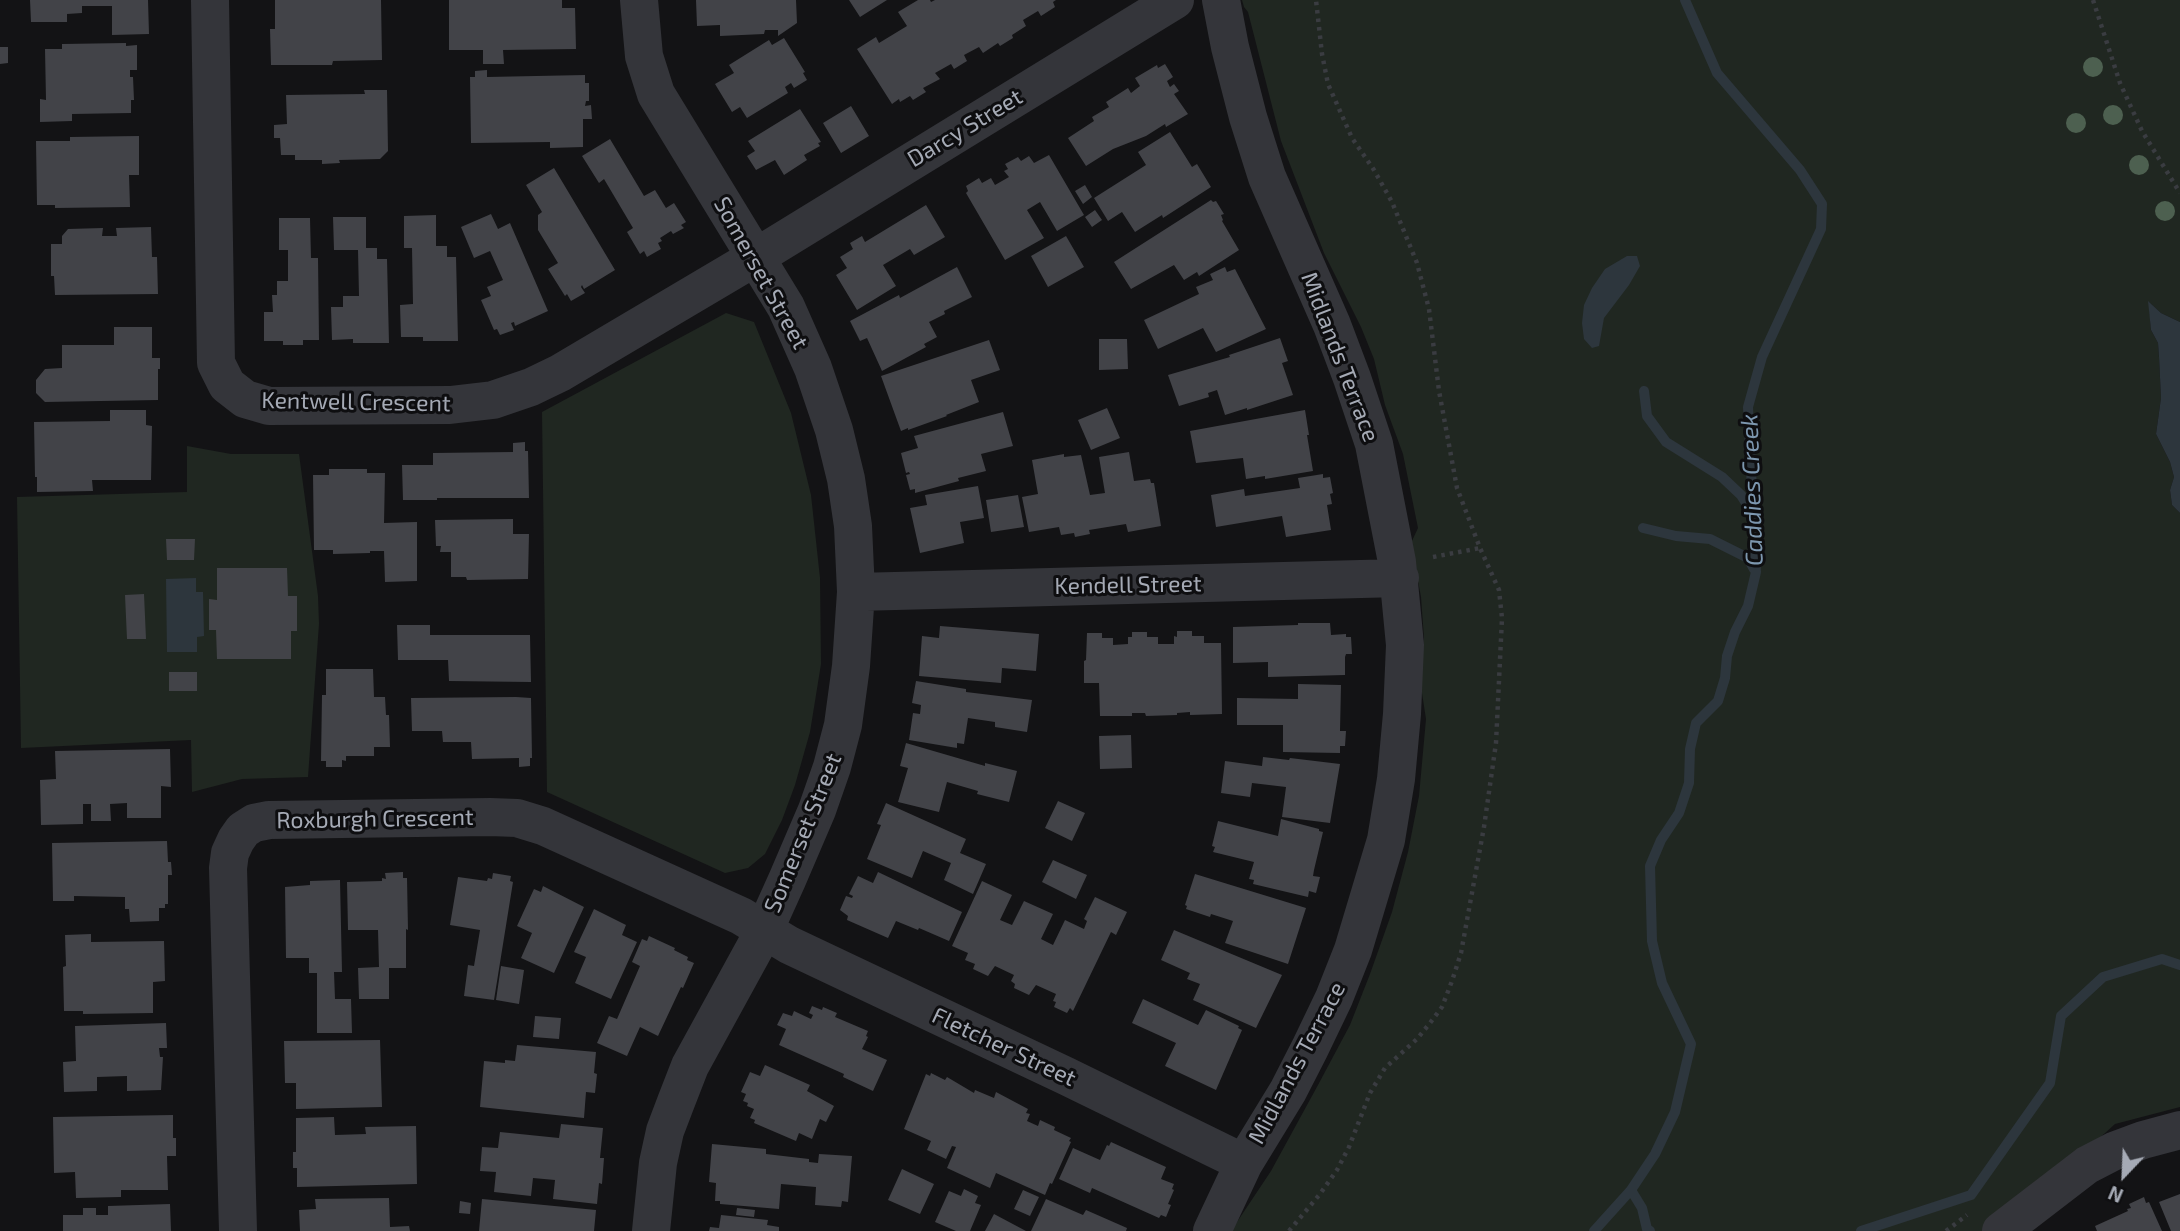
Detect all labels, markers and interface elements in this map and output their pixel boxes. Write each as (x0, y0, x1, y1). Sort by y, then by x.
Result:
street label: Darcy Street (902, 83, 1028, 173)
street label: Somerset Street (708, 192, 814, 354)
street label: Midlands Terrace (1295, 268, 1385, 446)
street label: Kentwell Crescent (261, 387, 451, 417)
water label: Caddies Creek (1735, 413, 1769, 567)
street label: Kendell Street (1054, 570, 1202, 600)
street label: Somerset Street (758, 749, 848, 917)
street label: Roxburgh Crescent (276, 803, 474, 835)
street label: Midlands Terrace (1243, 977, 1351, 1149)
street label: Fletcher Street (928, 1002, 1080, 1092)
north arrow (2089, 1140, 2159, 1210)
text: N (2105, 1182, 2126, 1208)

